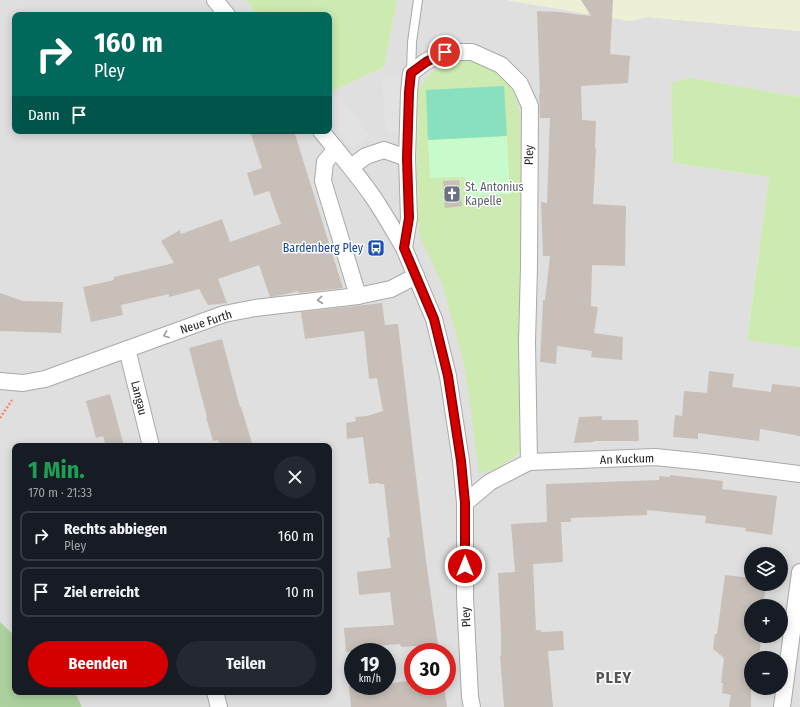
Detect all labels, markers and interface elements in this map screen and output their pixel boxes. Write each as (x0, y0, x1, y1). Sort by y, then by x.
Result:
text: 160 m (94, 26, 163, 59)
icon: right (28, 28, 80, 80)
pin (428, 35, 462, 69)
icon: arrive (434, 41, 456, 63)
text: Pley (94, 60, 125, 82)
icon: arrive (68, 104, 90, 126)
text: Dann (28, 106, 60, 124)
street label: Pley (522, 144, 536, 165)
place label: St. Antonius Kapelle (465, 180, 524, 208)
church icon: St. Antonius Kapelle (442, 184, 462, 204)
bus stop icon: Bardenberg Pley (366, 238, 386, 258)
place label: Bardenberg Pley (283, 241, 364, 255)
one-way arrow (316, 295, 323, 304)
street label: Neue Furth (178, 307, 234, 337)
one-way arrow (163, 330, 170, 339)
street label: Langau (128, 379, 150, 417)
street label: An Kuckum (600, 451, 654, 467)
text: 1 Min. (28, 456, 85, 484)
button: close (274, 456, 316, 498)
text: 170 m · 21:33 (28, 485, 92, 500)
text: Rechts abbiegen (64, 520, 167, 538)
icon: right (30, 525, 52, 547)
text: 160 m (278, 527, 314, 545)
text: Pley (64, 538, 86, 553)
position arrow (444, 545, 486, 587)
map controls (744, 547, 788, 695)
button: layers (744, 547, 788, 591)
icon: arrive (30, 581, 52, 603)
text: Ziel erreicht (64, 583, 139, 601)
text: 10 m (285, 583, 314, 601)
button: + (744, 599, 788, 643)
street label: Pley (458, 606, 474, 628)
button: Beenden (28, 641, 168, 687)
button: Teilen (176, 641, 316, 687)
speed limit sign: 30 (404, 643, 456, 695)
button: − (744, 651, 788, 695)
text: 19 (361, 652, 379, 676)
district label: PLEY (596, 668, 632, 687)
text: km/h (359, 673, 381, 685)

